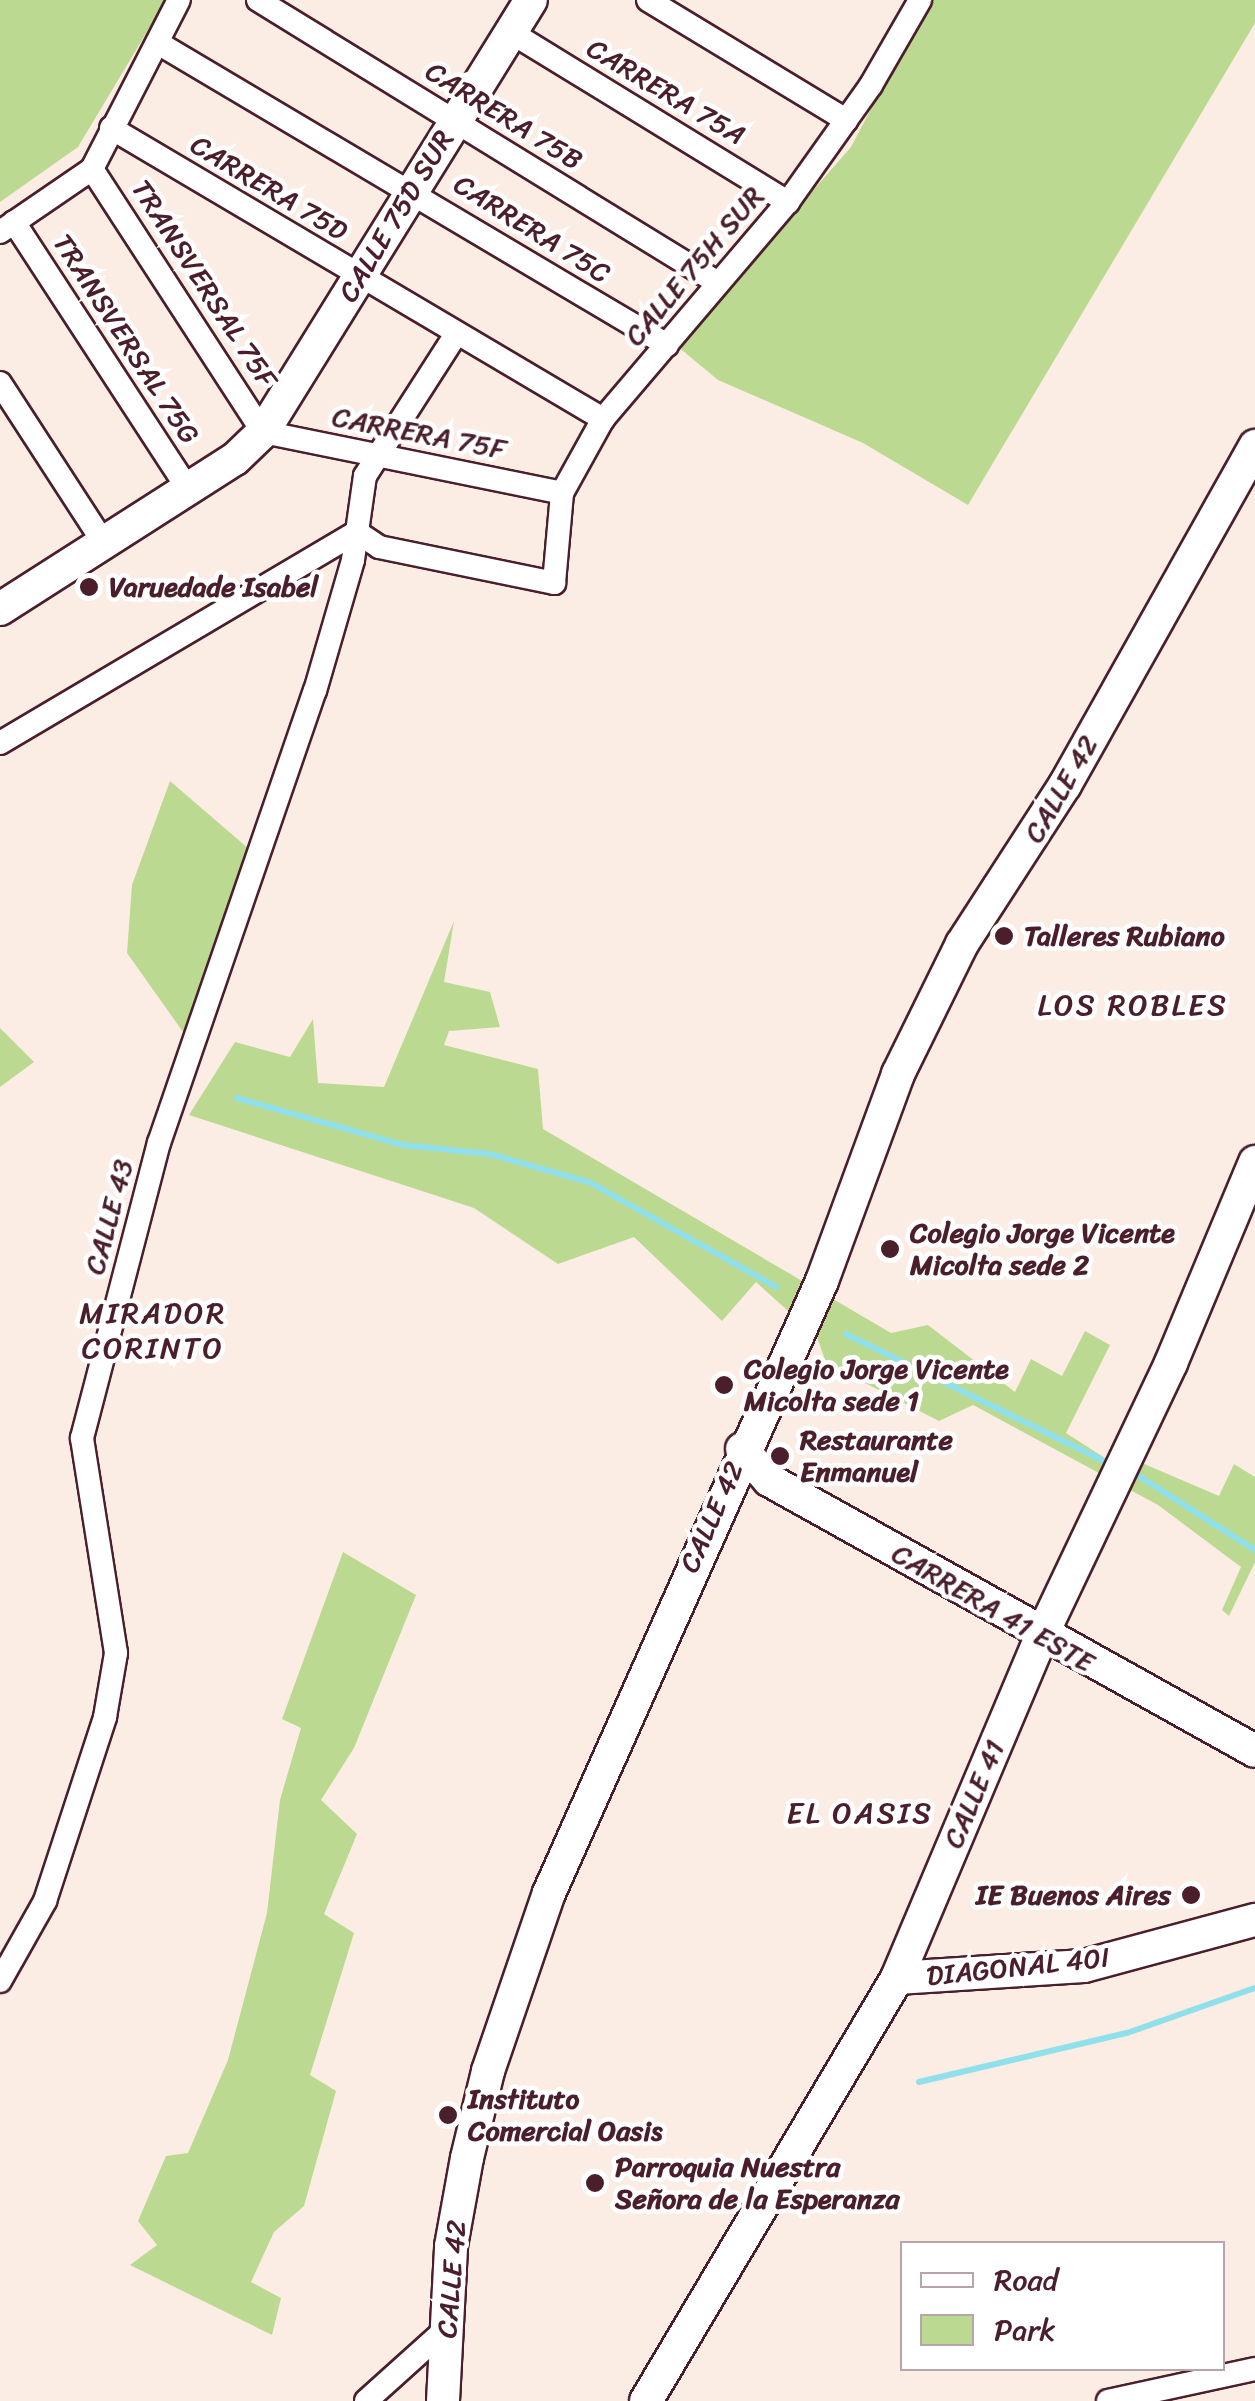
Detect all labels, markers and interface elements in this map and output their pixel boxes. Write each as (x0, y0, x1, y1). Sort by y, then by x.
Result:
street label: CARRERA 75A (581, 32, 751, 152)
street label: CARRERA 75B (419, 55, 589, 177)
street label: CALLE 75D SUR (331, 124, 461, 308)
street label: CARRERA 75D (184, 128, 354, 248)
street label: CARRERA 75C (448, 168, 616, 290)
street label: TRANSVERSAL 75F (124, 174, 284, 394)
street label: CALLE 75H SUR (618, 179, 770, 353)
street label: TRANSVERSAL 75G (46, 228, 206, 450)
street label: CARRERA 75F (329, 400, 509, 466)
place label: Varuedade Isabel (109, 570, 318, 604)
marker: Varuedade Isabel (78, 576, 100, 598)
street label: CALLE 42 (1017, 729, 1105, 849)
place label: Talleres Rubiano (1024, 919, 1225, 953)
marker: Talleres Rubiano (993, 925, 1015, 947)
district label: LOS ROBLES (1037, 987, 1229, 1023)
street label: CALLE 43 (78, 1156, 140, 1278)
place label: Colegio Jorge Vicente Micolta sede 2 (910, 1216, 1175, 1282)
marker: Colegio Jorge Vicente Micolta sede 2 (879, 1238, 901, 1260)
district label: MIRADOR CORINTO (79, 1295, 227, 1366)
place label: Colegio Jorge Vicente Micolta sede 1 (744, 1352, 1009, 1418)
marker: Colegio Jorge Vicente Micolta sede 1 (713, 1374, 735, 1396)
place label: Restaurante Enmanuel (800, 1423, 953, 1489)
marker: Restaurante Enmanuel (769, 1445, 791, 1467)
street label: CALLE 42 (673, 1456, 751, 1578)
street label: CARRERA 41 ESTE (886, 1536, 1100, 1680)
street label: CALLE 41 (936, 1735, 1012, 1853)
district label: EL OASIS (788, 1795, 932, 1831)
place label: IE Buenos Aires (976, 1878, 1171, 1912)
marker: IE Buenos Aires (1180, 1884, 1202, 1906)
street label: DIAGONAL 40I (924, 1941, 1112, 1993)
place label: Instituto Comercial Oasis (468, 2082, 664, 2148)
marker: Instituto Comercial Oasis (437, 2104, 459, 2126)
place label: Parroquia Nuestra Señora de la Esperanza (615, 2150, 900, 2216)
marker: Parroquia Nuestra Señora de la Esperanza (584, 2172, 606, 2194)
street label: CALLE 42 (430, 2219, 474, 2339)
legend (900, 2241, 1225, 2371)
text: Road (994, 2253, 1058, 2307)
text: Park (994, 2303, 1056, 2357)

